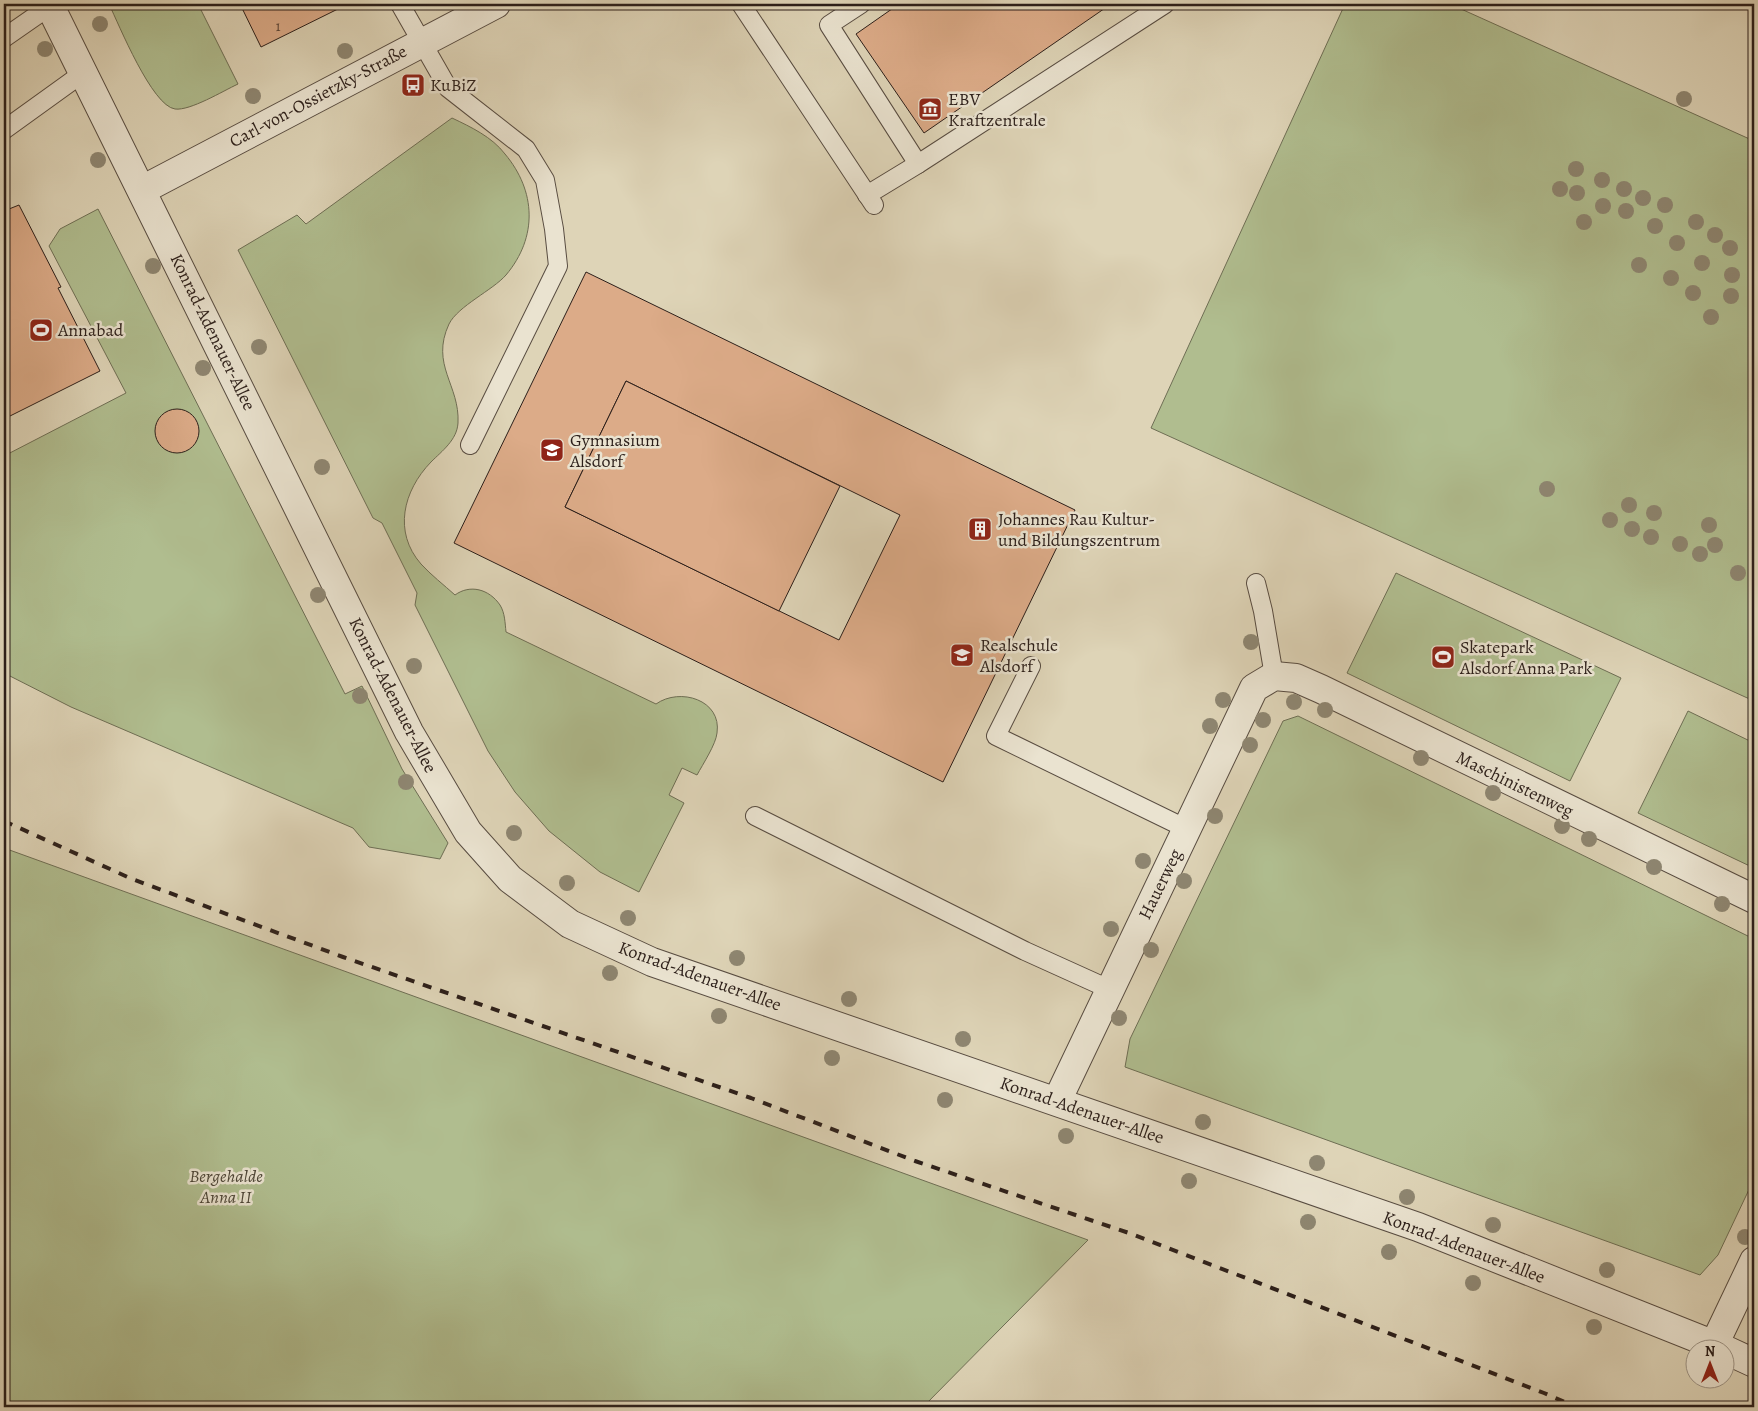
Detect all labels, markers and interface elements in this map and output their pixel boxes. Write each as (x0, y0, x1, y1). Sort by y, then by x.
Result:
house number: 1 (275, 16, 281, 36)
street label: Carl-von-Ossietzky-Straße (225, 39, 411, 153)
bus stop icon: KuBiZ (400, 72, 426, 98)
place label: KuBiZ (430, 73, 477, 97)
place label: EBV Kraftzentrale (948, 87, 1046, 132)
museum icon: EBV Kraftzentrale (917, 96, 943, 122)
street label: Konrad-Adenauer-Allee (165, 249, 261, 415)
sports icon: Annabad (28, 317, 54, 343)
place label: Annabad (57, 318, 124, 342)
place label: Gymnasium Alsdorf (569, 428, 660, 473)
school or university icon: Gymnasium Alsdorf (539, 437, 565, 463)
place label: Johannes Rau Kultur- und Bildungszentrum (998, 507, 1160, 552)
building icon: Johannes Rau Kultur- und Bildungszentrum (967, 516, 993, 542)
street label: Konrad-Adenauer-Allee (343, 613, 443, 777)
place label: Realschule Alsdorf (979, 633, 1058, 678)
place label: Skatepark Alsdorf Anna Park (1459, 635, 1592, 680)
school or university icon: Realschule Alsdorf (949, 642, 975, 668)
sports icon: Skatepark Alsdorf Anna Park (1430, 644, 1456, 670)
street label: Maschinistenweg (1452, 745, 1578, 823)
street label: Hauerweg (1133, 845, 1187, 923)
street label: Konrad-Adenauer-Allee (615, 935, 785, 1017)
street label: Konrad-Adenauer-Allee (997, 1071, 1167, 1149)
park label: Bergehalde Anna II (189, 1164, 263, 1209)
street label: Konrad-Adenauer-Allee (1379, 1205, 1549, 1289)
north arrow (1686, 1338, 1736, 1388)
text: N (1705, 1342, 1715, 1361)

